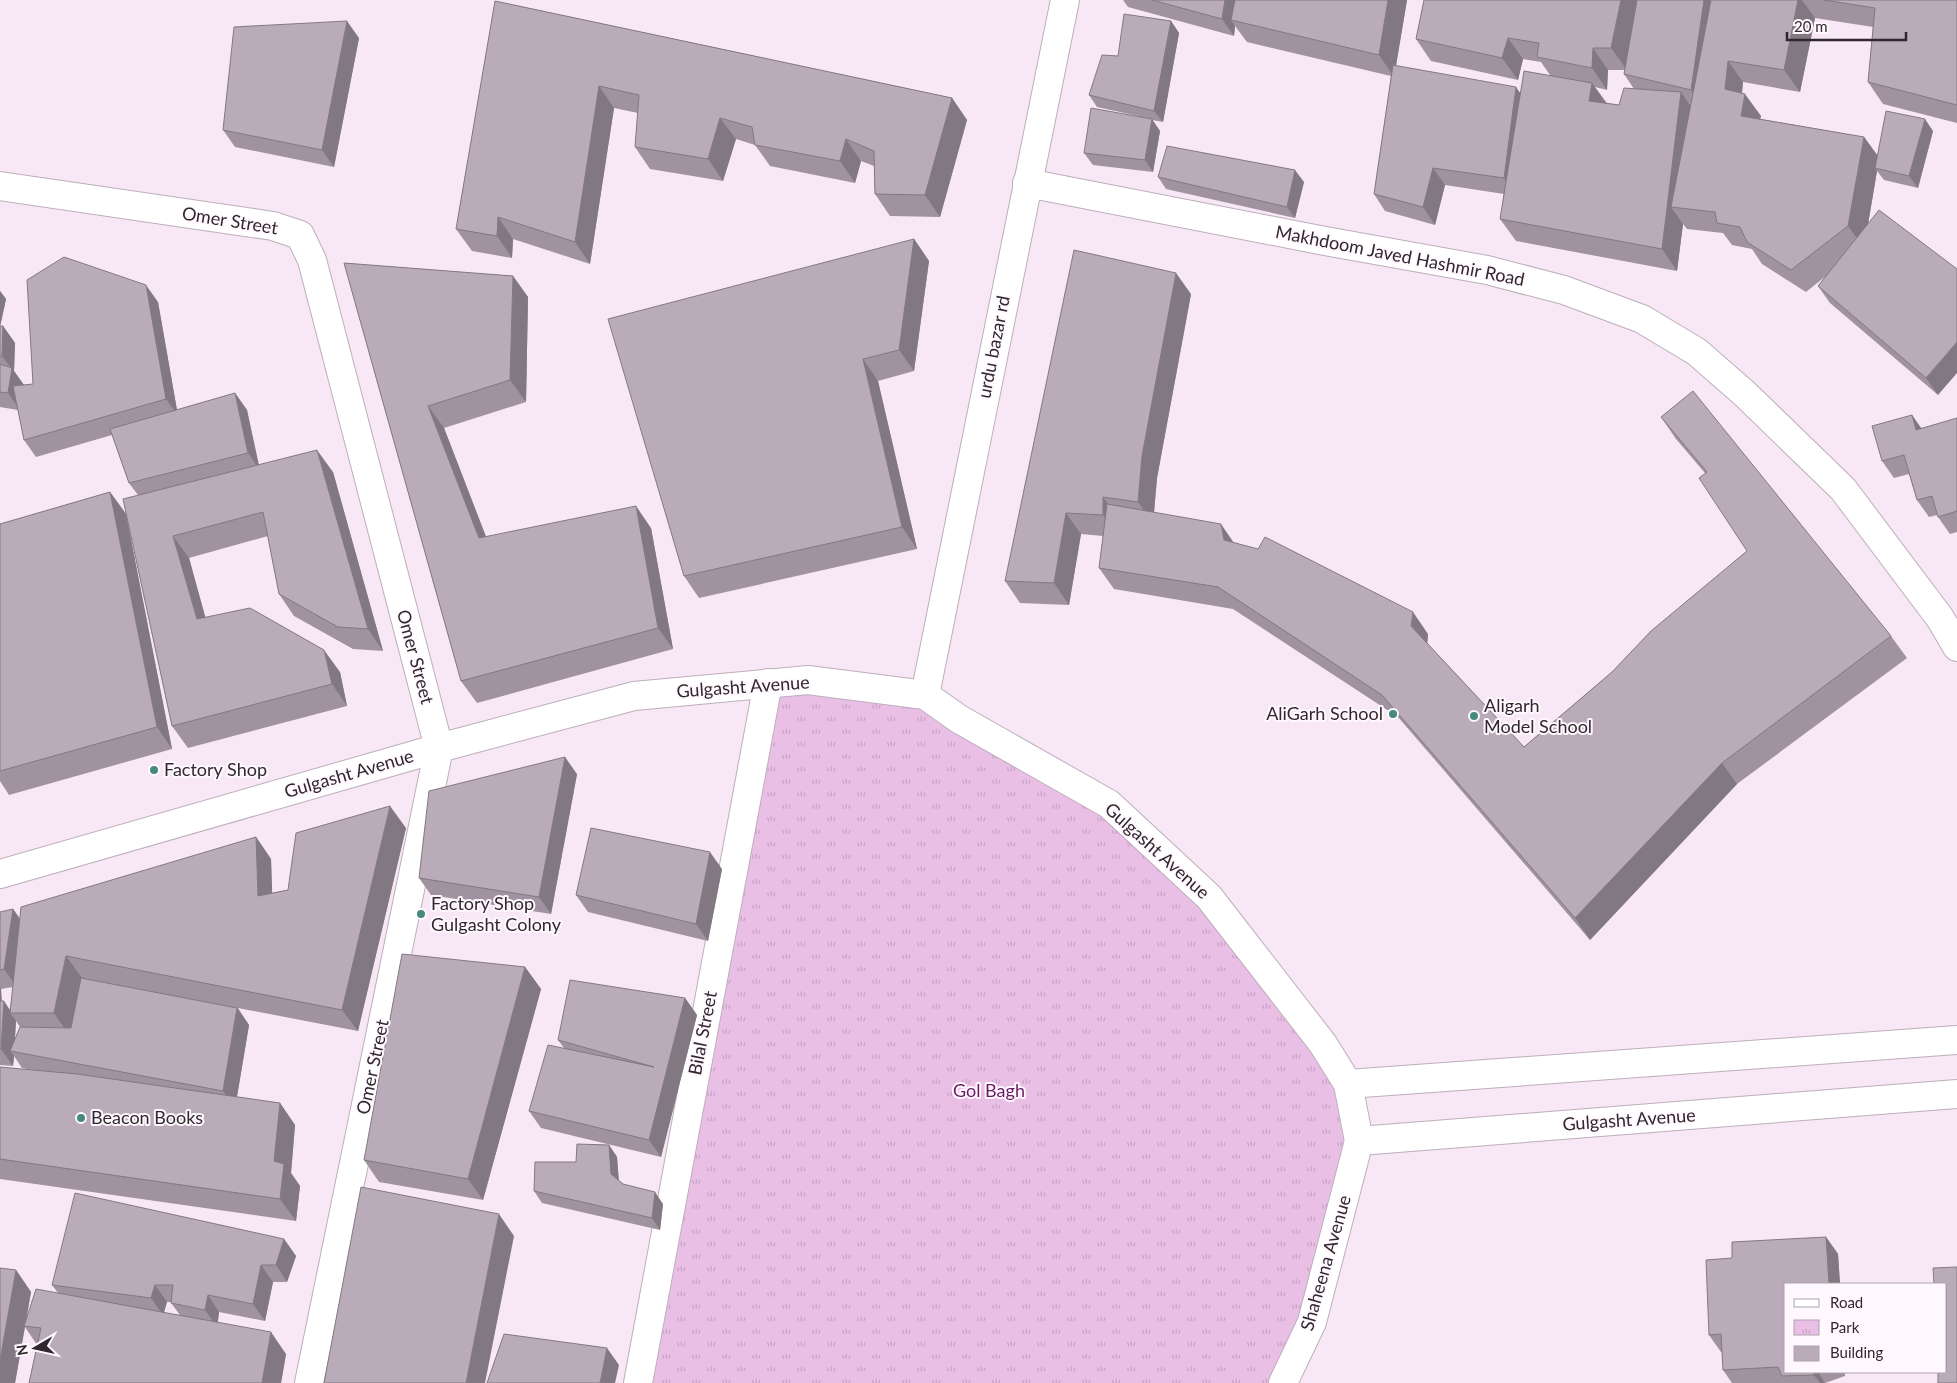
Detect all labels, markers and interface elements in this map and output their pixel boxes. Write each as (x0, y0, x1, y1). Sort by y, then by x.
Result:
scale bar (1787, 10, 1906, 42)
text: 20 m (1794, 17, 1828, 35)
street label: Omer Street (181, 202, 280, 239)
street label: Makhdoom Javed Hashmir Road (1274, 220, 1527, 290)
street label: urdu bazar rd (972, 294, 1014, 400)
street label: Omer Street (393, 607, 439, 707)
street label: Gulgasht Avenue (676, 670, 810, 702)
place label: Aligarh Model School (1484, 694, 1592, 737)
place label: AliGarh School (1266, 702, 1383, 724)
marker: AliGarh School (1387, 708, 1399, 720)
marker: Aligarh Model School (1468, 710, 1480, 722)
street label: Gulgasht Avenue (282, 744, 416, 802)
place label: Factory Shop (164, 758, 267, 780)
marker: Factory Shop (148, 764, 160, 776)
street label: Gulgasht Avenue (1101, 797, 1215, 903)
place label: Factory Shop Gulgasht Colony (431, 892, 562, 935)
marker: Factory Shop Gulgasht Colony (415, 908, 427, 920)
street label: Bilal Street (683, 988, 721, 1077)
street label: Omer Street (351, 1017, 393, 1116)
park label: Gol Bagh (953, 1079, 1025, 1101)
street label: Gulgasht Avenue (1562, 1103, 1696, 1135)
place label: Beacon Books (91, 1106, 203, 1128)
marker: Beacon Books (75, 1112, 87, 1124)
street label: Shaheena Avenue (1295, 1192, 1355, 1333)
legend (1784, 1283, 1947, 1373)
text: Road (1830, 1293, 1863, 1311)
text: Park (1830, 1318, 1860, 1336)
north arrow (10, 1323, 60, 1373)
text: N (12, 1343, 31, 1357)
text: Building (1830, 1343, 1883, 1361)

